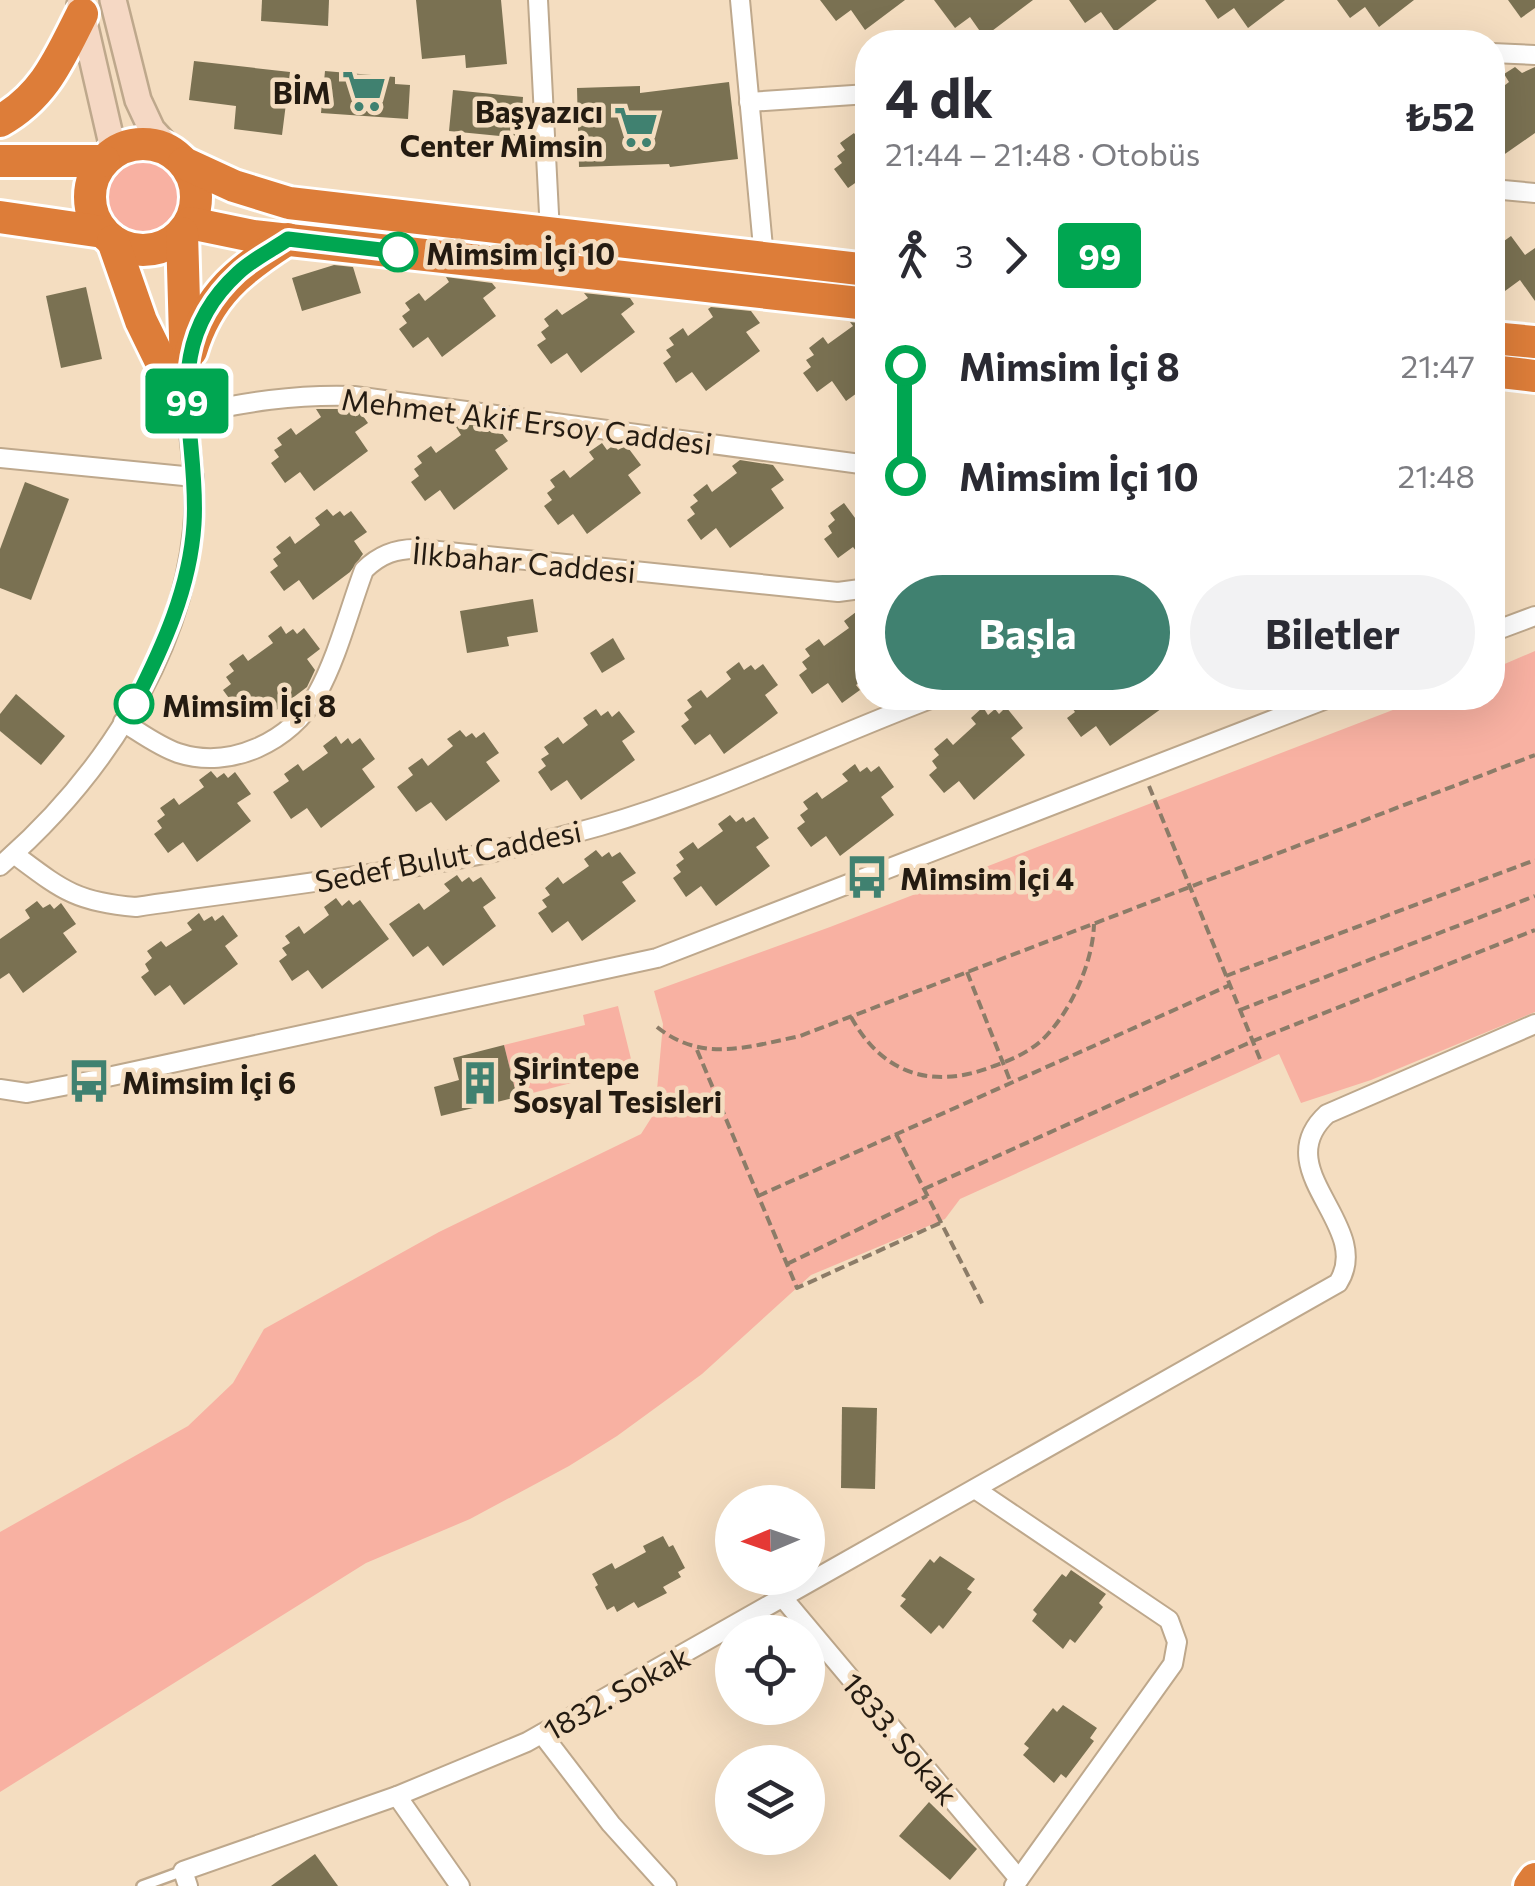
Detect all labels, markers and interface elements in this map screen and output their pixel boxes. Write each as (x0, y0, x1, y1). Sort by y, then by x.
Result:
text: 4 dk (885, 62, 993, 129)
supermarket icon: BİM (340, 67, 388, 115)
place label: BİM (273, 73, 331, 110)
place label: Başyazıcı Center Mimsin (400, 92, 603, 163)
text: ₺52 (1404, 92, 1475, 139)
supermarket icon: Başyazıcı Center Mimsin (612, 103, 660, 151)
text: 21:44 – 21:48 · Otobüs (885, 133, 1200, 173)
icon: walk (885, 228, 940, 283)
icon: forward (988, 228, 1043, 283)
marker: Mimsim İçi 10 (379, 233, 417, 271)
place label: Mimsim İçi 10 (426, 234, 615, 272)
text: 99 (1078, 234, 1121, 277)
text: 3 (955, 235, 973, 275)
text: Mimsim İçi 8 (959, 342, 1180, 389)
text: 21:47 (1401, 345, 1475, 385)
line badge: 99 (142, 368, 232, 434)
street label: Mehmet Akif Ersoy Caddesi (339, 379, 715, 461)
text: 99 (165, 380, 209, 423)
text: Mimsim İçi 10 (959, 452, 1199, 499)
text: 21:48 (1397, 455, 1475, 495)
street label: İlkbahar Caddesi (411, 533, 637, 589)
button: Başla (885, 575, 1170, 690)
button: Biletler (1190, 575, 1475, 690)
marker: Mimsim İçi 8 (115, 685, 153, 723)
place label: Mimsim İçi 8 (162, 686, 336, 724)
street label: Sedef Bulut Caddesi (312, 811, 584, 899)
bus stop icon: Mimsim İçi 4 (843, 853, 891, 901)
place label: Mimsim İçi 4 (900, 859, 1074, 897)
place label: Şirintepe Sosyal Tesisleri (513, 1048, 722, 1119)
bus stop icon: Mimsim İçi 6 (65, 1057, 113, 1105)
building icon: Şirintepe Sosyal Tesisleri (456, 1059, 504, 1107)
place label: Mimsim İçi 6 (122, 1063, 296, 1101)
north arrow (715, 1485, 825, 1595)
map controls (715, 1485, 825, 1855)
button: locate (715, 1615, 825, 1725)
street label: 1832. Sokak (537, 1637, 695, 1747)
street label: 1833. Sokak (835, 1664, 967, 1812)
button: layers (715, 1745, 825, 1855)

